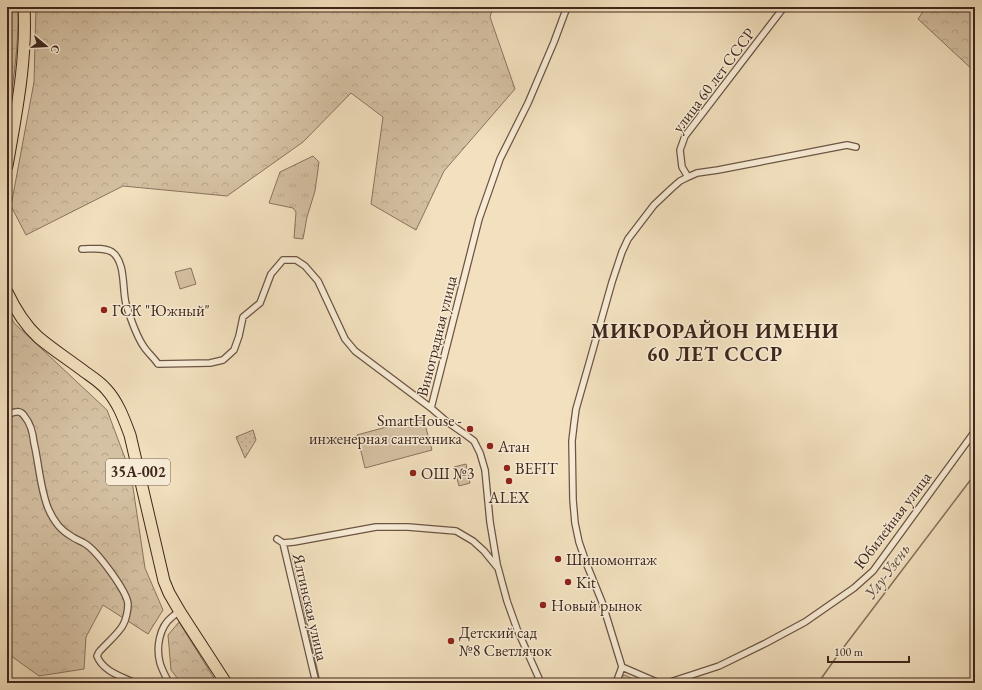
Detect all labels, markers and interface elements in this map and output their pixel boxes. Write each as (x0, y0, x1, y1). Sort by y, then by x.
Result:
street label: улица 60 лет СССР (667, 24, 760, 137)
north arrow (26, 26, 66, 66)
text: С (48, 43, 63, 55)
street label: Виноградная улица (411, 273, 462, 399)
place label: ГСК "Южный" (112, 300, 210, 321)
marker: ГСК "Южный" (99, 305, 109, 315)
district label: МИКРОРАЙОН ИМЕНИ 60 ЛЕТ СССР (591, 318, 839, 367)
place label: SmartHouse - инженерная сантехника (309, 410, 463, 449)
marker: SmartHouse - инженерная сантехника (465, 424, 475, 434)
place label: Атан (497, 436, 530, 457)
marker: Атан (485, 441, 495, 451)
place label: BEFIT (515, 458, 558, 479)
road number: 35А-002 (106, 459, 170, 485)
place label: ОШ №3 (421, 463, 475, 484)
marker: BEFIT (502, 463, 512, 473)
street label: Юбилейная улица (849, 467, 936, 573)
marker: ОШ №3 (408, 468, 418, 478)
marker: ALEX (504, 476, 514, 486)
place label: ALEX (488, 487, 530, 508)
water label: Улу-Узень (859, 539, 915, 603)
place label: Шиномонтаж (566, 549, 657, 570)
street label: Ялтинская улица (288, 550, 333, 663)
marker: Шиномонтаж (553, 554, 563, 564)
place label: Kit (576, 572, 596, 593)
marker: Kit (563, 577, 573, 587)
place label: Новый рынок (551, 595, 642, 616)
marker: Новый рынок (538, 600, 548, 610)
place label: Детский сад №8 Светлячок (459, 622, 552, 661)
marker: Детский сад №8 Светлячок (446, 636, 456, 646)
scale bar (828, 638, 909, 664)
text: 100 m (834, 644, 864, 660)

